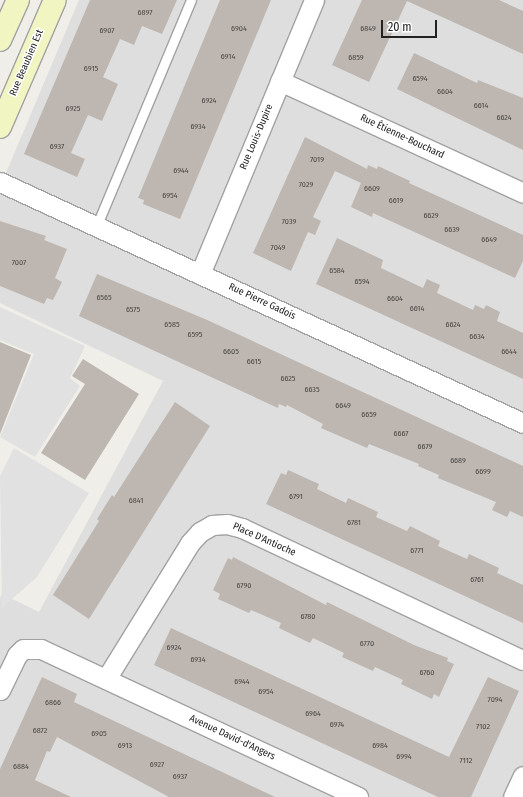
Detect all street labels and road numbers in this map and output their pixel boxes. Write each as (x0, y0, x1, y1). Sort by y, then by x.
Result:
street label: Rue Beaubien Est (8, 28, 46, 98)
street label: Rue Louis-Dupire (238, 102, 276, 172)
street label: Rue Étienne-Bouchard (358, 112, 446, 162)
street label: Rue Pierre Gadois (227, 281, 297, 323)
street label: Place D'Antioche (231, 521, 297, 559)
street label: Avenue David-d'Angers (187, 713, 277, 763)

